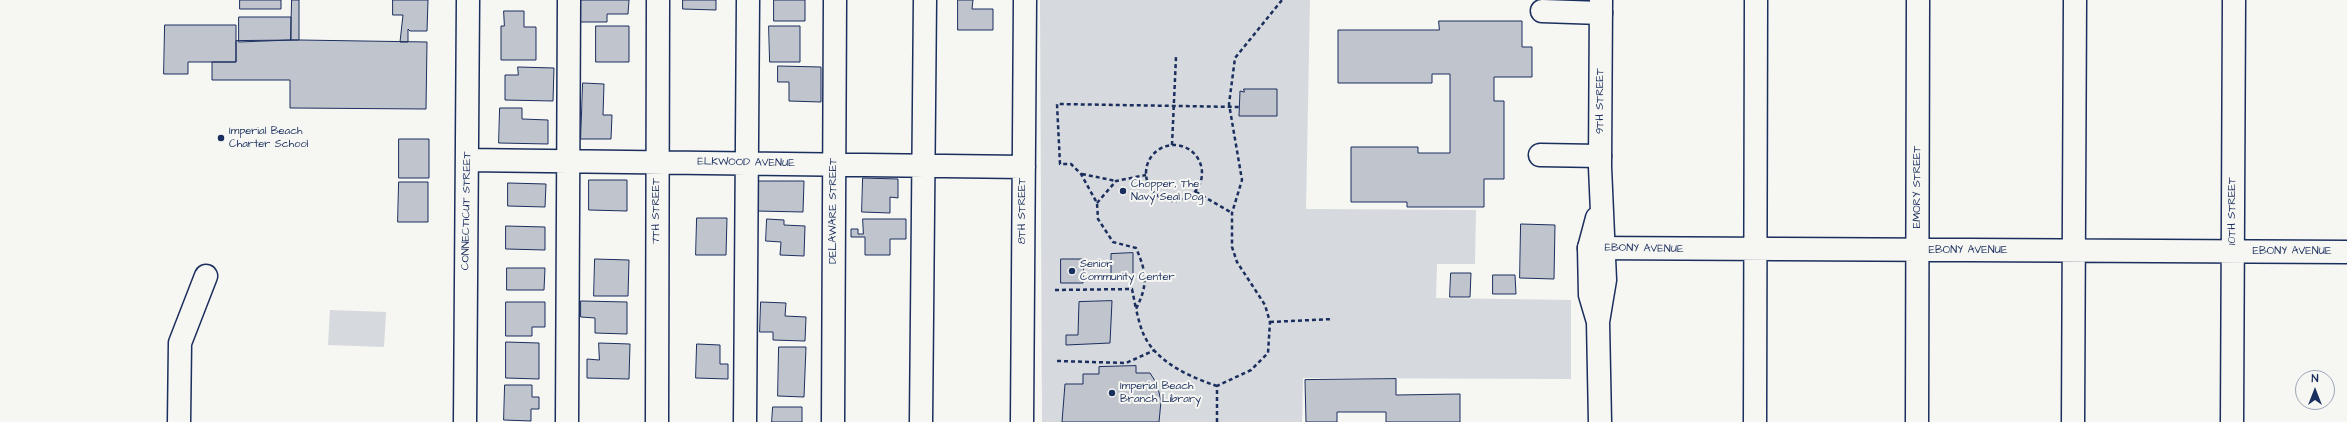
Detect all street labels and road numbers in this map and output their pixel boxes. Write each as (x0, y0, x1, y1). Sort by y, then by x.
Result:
street label: 9TH STREET (1594, 68, 1608, 134)
street label: EMORY STREET (1911, 146, 1925, 228)
street label: CONNECTICUT STREET (459, 152, 475, 270)
street label: ELKWOOD AVENUE (697, 156, 795, 170)
street label: DELAWARE STREET (827, 158, 841, 264)
street label: 10TH STREET (2226, 177, 2240, 245)
street label: 7TH STREET (650, 178, 664, 244)
street label: 8TH STREET (1016, 178, 1030, 244)
street label: EBONY AVENUE (1604, 242, 1684, 256)
street label: EBONY AVENUE (1929, 244, 2007, 258)
street label: EBONY AVENUE (2253, 245, 2331, 259)

